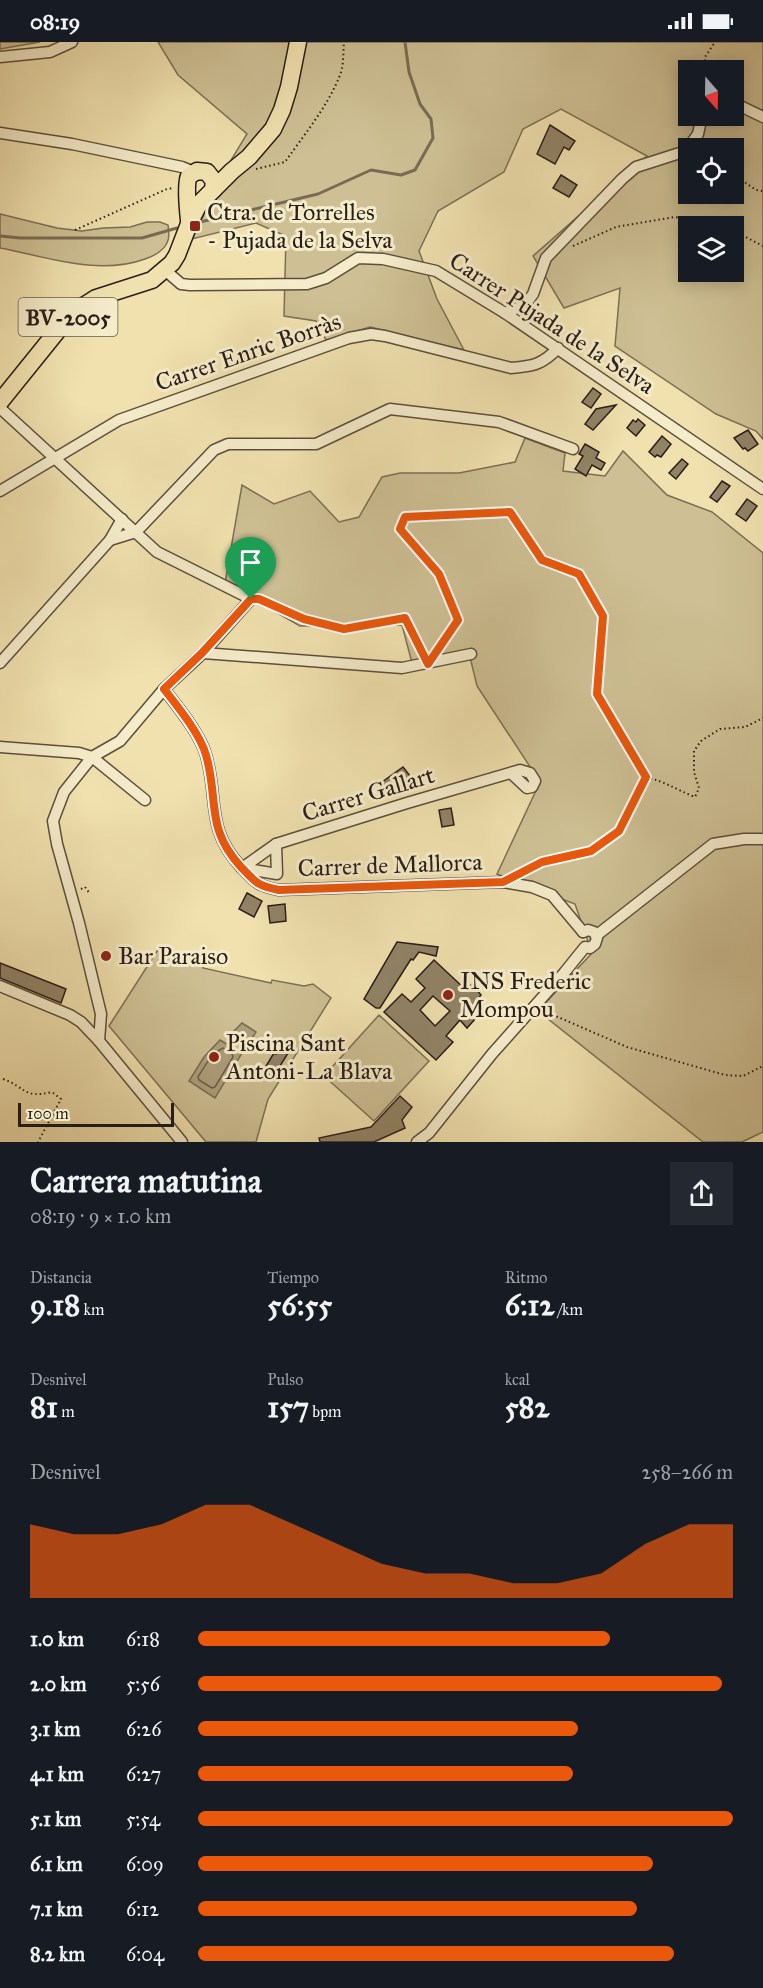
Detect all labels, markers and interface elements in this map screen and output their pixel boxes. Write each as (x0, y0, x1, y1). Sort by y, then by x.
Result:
text: 08:19 (30, 8, 80, 35)
north arrow (678, 60, 744, 126)
map controls (678, 60, 744, 282)
button: locate (678, 138, 744, 204)
place label: Ctra. de Torrelles - Pujada de la Selva (207, 197, 393, 255)
button: layers (678, 216, 744, 282)
marker: Ctra. de Torrelles - Pujada de la Selva (188, 219, 202, 233)
street label: Carrer Pujada de la Selva (444, 245, 661, 401)
road number: BV-2005 (19, 298, 118, 336)
street label: Carrer Enric Borràs (151, 306, 345, 398)
pin (225, 537, 276, 599)
icon: arrive (234, 546, 267, 579)
street label: Carrer Gallart (298, 760, 438, 828)
street label: Carrer de Mallorca (297, 847, 484, 883)
place label: Bar Paraiso (118, 941, 228, 971)
marker: Bar Paraiso (99, 949, 113, 963)
place label: INS Frederic Mompou (460, 966, 591, 1024)
marker: INS Frederic Mompou (441, 988, 455, 1002)
place label: Piscina Sant Antoni-La Blava (225, 1028, 393, 1086)
marker: Piscina Sant Antoni-La Blava (207, 1050, 221, 1064)
scale bar (18, 1100, 174, 1128)
text: 100 m (27, 1104, 69, 1123)
text: Carrera matutina (30, 1161, 262, 1201)
button: share (670, 1162, 733, 1225)
text: 08:19 · 9 × 1.0 km (30, 1204, 171, 1228)
text: Distancia (30, 1268, 92, 1287)
text: Tiempo (267, 1268, 319, 1287)
text: Ritmo (505, 1268, 547, 1287)
text: 9.18 (30, 1287, 80, 1323)
text: 56:55 (267, 1287, 332, 1323)
text: 6:12 (505, 1287, 554, 1323)
text: km (80, 1300, 104, 1319)
text: /km (554, 1300, 583, 1319)
text: Desnivel (30, 1370, 86, 1389)
text: Pulso (267, 1370, 303, 1389)
text: kcal (505, 1370, 530, 1389)
text: 81 (30, 1389, 58, 1425)
text: 157 (267, 1389, 309, 1425)
text: 582 (505, 1389, 549, 1425)
text: m (58, 1402, 75, 1421)
text: bpm (309, 1402, 342, 1421)
text: Desnivel (30, 1460, 101, 1484)
text: 258–266 m (641, 1460, 733, 1484)
text: 1.0 km (30, 1627, 84, 1651)
text: 6:18 (126, 1627, 160, 1651)
text: 2.0 km (30, 1672, 86, 1696)
text: 5:56 (126, 1672, 160, 1696)
text: 3.1 km (30, 1717, 80, 1741)
text: 6:26 (126, 1717, 161, 1741)
text: 4.1 km (30, 1762, 84, 1786)
text: 6:27 (126, 1762, 161, 1786)
text: 5.1 km (30, 1807, 81, 1831)
text: 5:54 (126, 1807, 160, 1831)
text: 6.1 km (30, 1852, 83, 1876)
text: 6:09 (126, 1852, 164, 1876)
text: 7.1 km (30, 1897, 83, 1921)
text: 6:12 (126, 1897, 159, 1921)
text: 8.2 km (30, 1942, 85, 1966)
text: 6:04 (126, 1942, 164, 1966)

